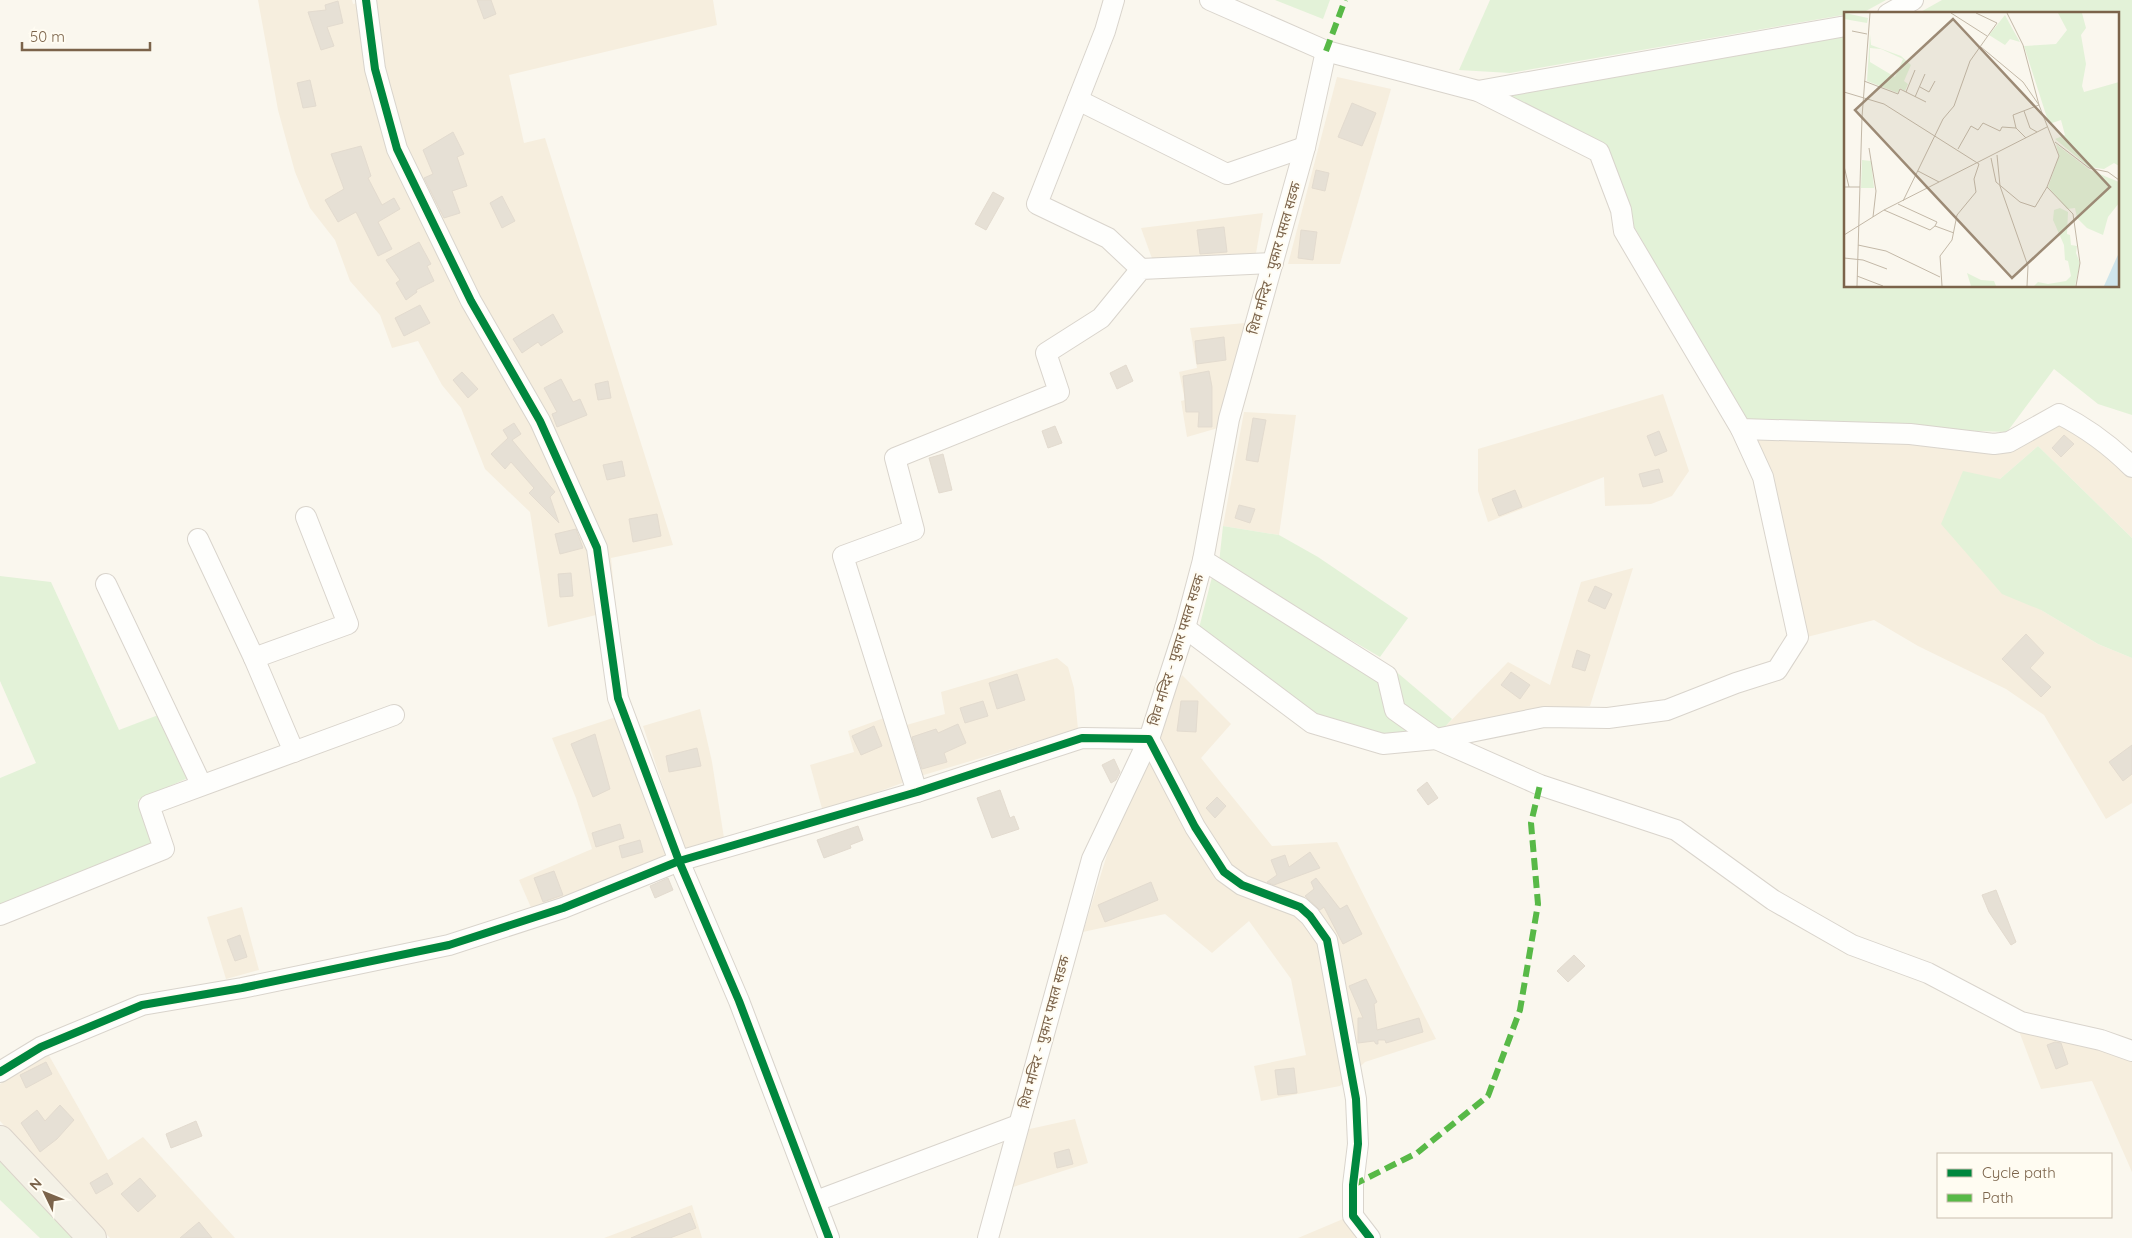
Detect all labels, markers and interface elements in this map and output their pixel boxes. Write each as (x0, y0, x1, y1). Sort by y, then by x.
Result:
inset map (1844, 12, 2120, 288)
scale bar (22, 20, 150, 52)
text: 50 m (30, 27, 65, 46)
street label: शिव मन्दिर - पुकार पसल सडक (1244, 180, 1305, 337)
street label: शिव मन्दिर - पुकार पसल सडक (1144, 572, 1209, 728)
street label: शिव मन्दिर - पुकार पसल सडक (1015, 953, 1074, 1111)
legend (1937, 1153, 2112, 1218)
text: Cycle path (1982, 1163, 2056, 1182)
north arrow (20, 1168, 70, 1218)
text: N (25, 1174, 46, 1194)
text: Path (1982, 1188, 2014, 1207)

